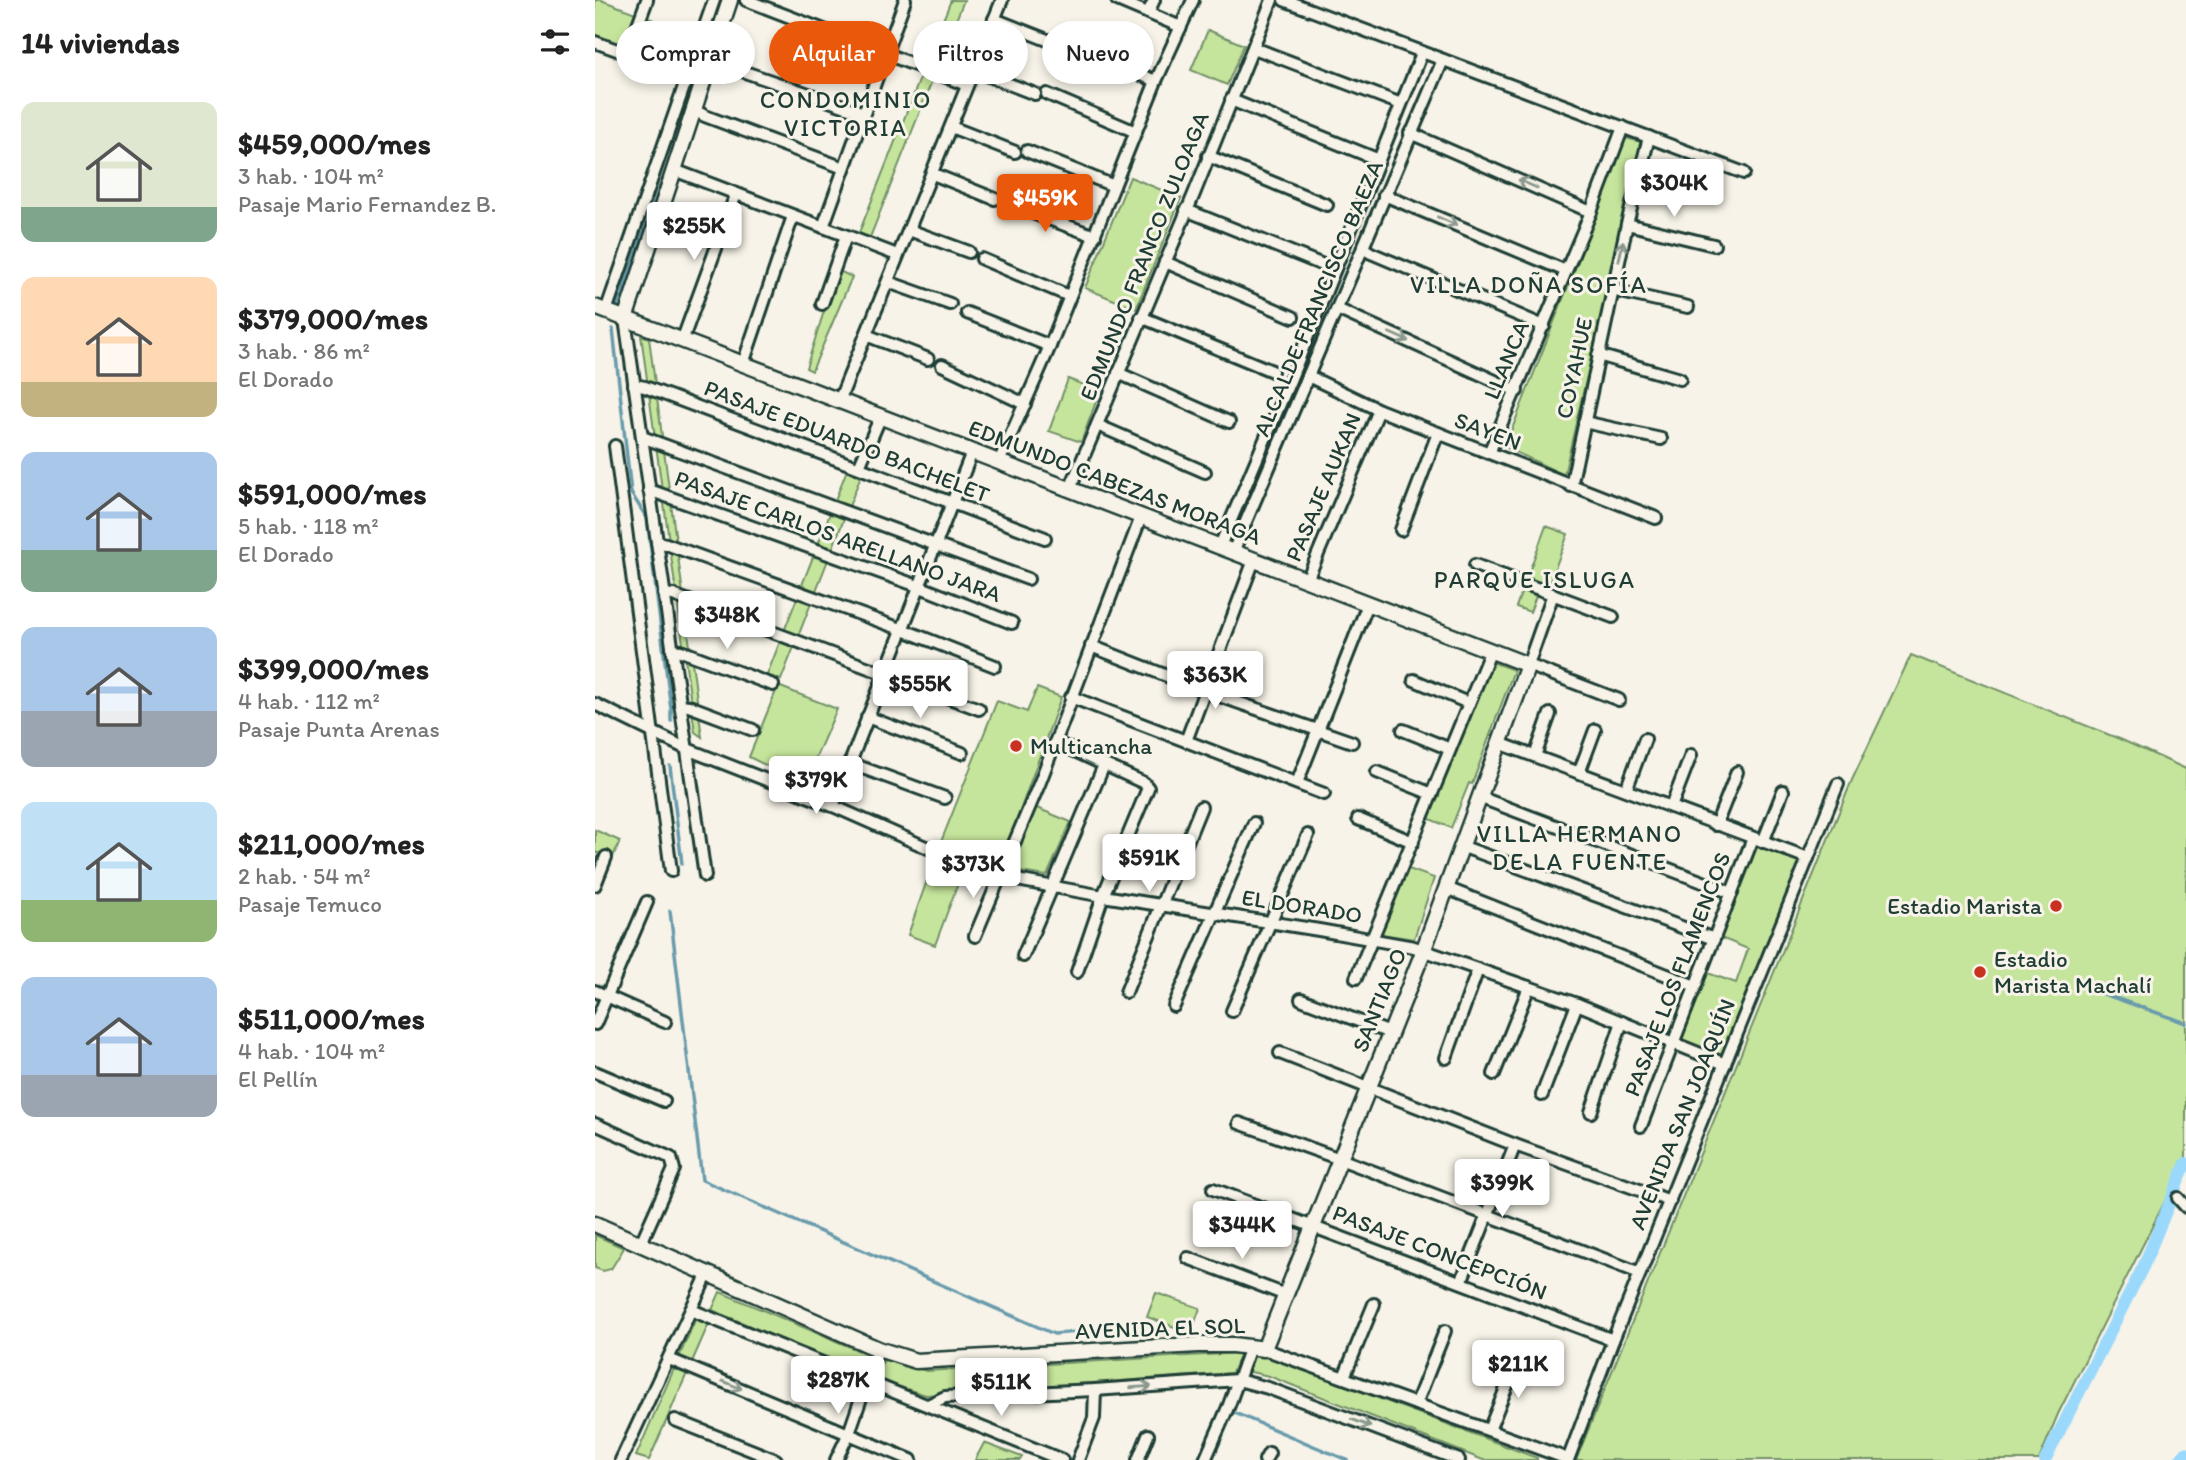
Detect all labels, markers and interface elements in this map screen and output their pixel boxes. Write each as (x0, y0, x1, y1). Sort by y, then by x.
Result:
chip: Comprar (616, 21, 755, 84)
chip: Alquilar (769, 21, 899, 84)
chip: Filtros (913, 21, 1028, 84)
chip: Nuevo (1042, 21, 1154, 84)
icon: filters (536, 23, 574, 61)
text: 14 viviendas (21, 24, 180, 61)
district label: CONDOMINIO VICTORIA (760, 85, 932, 142)
street label: EDMUNDO FRANCO ZULOAGA (1073, 107, 1215, 404)
text: $459,000/mes (238, 125, 431, 162)
icon: home (77, 130, 161, 214)
street label: ALCALDE FRANCISCO BAEZA (1247, 156, 1389, 440)
pin: $304K (1625, 160, 1723, 219)
text: 3 hab. · 104 m² (238, 162, 384, 190)
text: $304K (1641, 168, 1707, 196)
pin: $459K (996, 174, 1094, 234)
one-way arrow (1518, 177, 1539, 190)
text: $459K (1013, 183, 1077, 211)
text: Pasaje Mario Fernandez B. (238, 190, 496, 218)
pin: $255K (645, 202, 743, 262)
text: $255K (663, 211, 725, 239)
one-way arrow (1436, 215, 1457, 228)
one-way arrow (1614, 240, 1628, 263)
district label: VILLA DOÑA SOFÍA (1410, 270, 1648, 299)
text: $379,000/mes (238, 300, 428, 337)
icon: home (77, 305, 161, 389)
street label: COYAHUE (1550, 315, 1598, 421)
street label: LLANCA (1477, 316, 1535, 404)
one-way arrow (1388, 331, 1409, 344)
text: 3 hab. · 86 m² (238, 337, 370, 365)
text: El Dorado (238, 365, 334, 393)
street label: PASAJE EDUARDO BACHELET (700, 374, 994, 508)
street label: SAYEN (1451, 406, 1525, 456)
street label: PASAJE AUKAN (1279, 408, 1367, 566)
street label: EDMUNDO CABEZAS MORAGA (965, 413, 1266, 551)
street label: PASAJE CARLOS ARELLANO JARA (671, 464, 1005, 608)
text: $591,000/mes (238, 475, 427, 512)
icon: home (77, 480, 161, 564)
text: 5 hab. · 118 m² (238, 512, 379, 540)
text: El Dorado (238, 540, 334, 568)
district label: PARQUE ISLUGA (1434, 565, 1636, 594)
pin: $348K (678, 592, 776, 651)
text: $348K (694, 600, 760, 628)
text: $399,000/mes (238, 650, 429, 687)
pin: $363K (1166, 652, 1264, 711)
icon: home (77, 655, 161, 739)
pin: $555K (871, 660, 969, 720)
text: $363K (1183, 660, 1247, 688)
text: $555K (889, 669, 951, 697)
text: 4 hab. · 112 m² (238, 687, 380, 715)
text: Pasaje Punta Arenas (238, 715, 440, 743)
place label: Multicancha (1030, 732, 1152, 760)
marker: Multicancha (1008, 738, 1024, 754)
pin: $379K (767, 756, 865, 816)
text: $379K (785, 765, 847, 793)
district label: VILLA HERMANO DE LA FUENTE (1477, 819, 1683, 876)
text: $211,000/mes (238, 825, 425, 862)
icon: home (77, 830, 161, 914)
pin: $591K (1100, 834, 1198, 894)
pin: $373K (924, 841, 1022, 900)
text: $591K (1118, 843, 1180, 871)
street label: PASAJE LOS FLAMENCOS (1617, 848, 1737, 1100)
text: $373K (942, 849, 1004, 877)
text: 2 hab. · 54 m² (238, 862, 371, 890)
street label: EL DORADO (1240, 883, 1364, 929)
text: Pasaje Temuco (238, 890, 382, 918)
place label: Estadio Marista (1887, 892, 2042, 920)
marker: Estadio Marista (2048, 898, 2064, 914)
street label: SANTIAGO (1346, 944, 1412, 1056)
place label: Estadio Marista Machalí (1994, 945, 2152, 999)
marker: Estadio Marista Machalí (1972, 964, 1988, 980)
street label: AVENIDA SAN JOAQUÍN (1623, 995, 1741, 1233)
text: $511,000/mes (238, 1000, 425, 1037)
icon: home (77, 1005, 161, 1089)
text: 4 hab. · 104 m² (238, 1037, 385, 1065)
text: El Pellín (238, 1065, 318, 1093)
pin: $399K (1453, 1160, 1551, 1219)
text: $399K (1471, 1168, 1533, 1196)
street label: PASAJE CONCEPCIÓN (1329, 1198, 1551, 1306)
pin: $344K (1193, 1202, 1291, 1261)
text: $344K (1209, 1210, 1275, 1238)
street label: AVENIDA EL SOL (1074, 1311, 1246, 1345)
pin: $211K (1469, 1340, 1567, 1400)
text: $211K (1488, 1349, 1548, 1377)
pin: $287K (789, 1356, 887, 1416)
pin: $511K (952, 1358, 1050, 1418)
text: $287K (807, 1365, 869, 1393)
text: $511K (971, 1367, 1031, 1395)
one-way arrow (720, 1379, 742, 1392)
one-way arrow (1129, 1380, 1152, 1393)
one-way arrow (1349, 1417, 1371, 1430)

